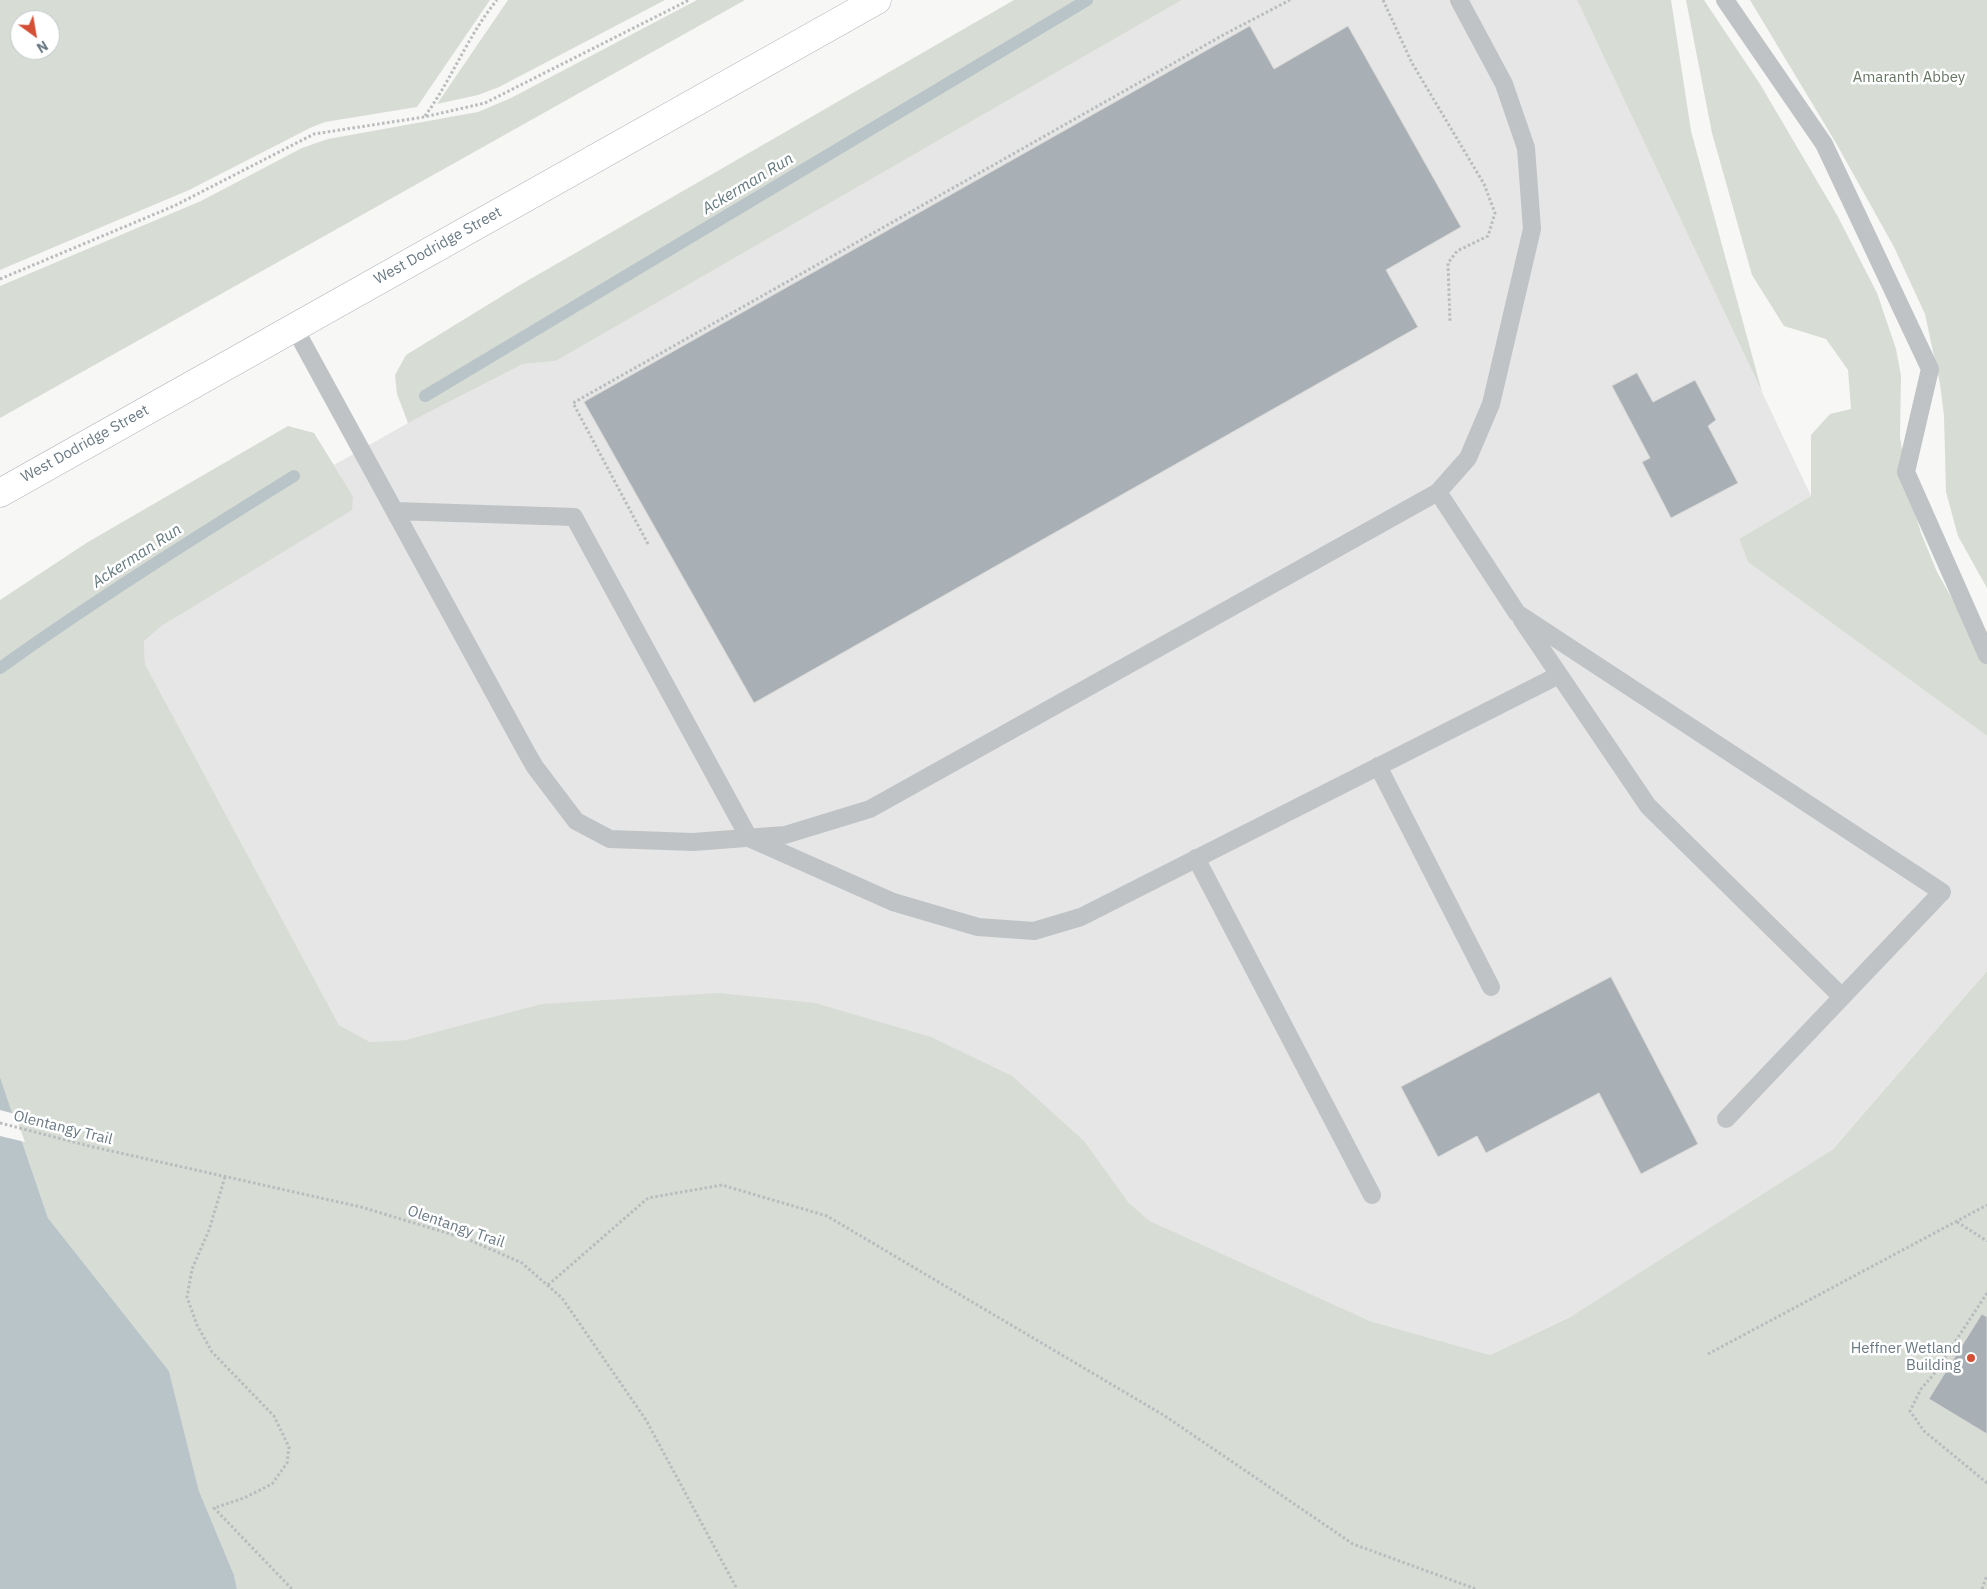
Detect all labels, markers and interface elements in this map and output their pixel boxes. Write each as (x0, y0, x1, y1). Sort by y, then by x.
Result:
north arrow (10, 10, 60, 60)
text: N (33, 37, 51, 57)
park label: Amaranth Abbey (1853, 69, 1965, 87)
water label: Ackerman Run (699, 149, 797, 219)
street label: West Dodridge Street (371, 203, 505, 289)
street label: West Dodridge Street (18, 401, 152, 487)
water label: Ackerman Run (89, 520, 185, 592)
street label: Olentangy Trail (12, 1107, 114, 1149)
street label: Olentangy Trail (405, 1202, 507, 1252)
place label: Heffner Wetland Building (1851, 1340, 1961, 1375)
marker: Heffner Wetland Building (1965, 1352, 1977, 1364)

